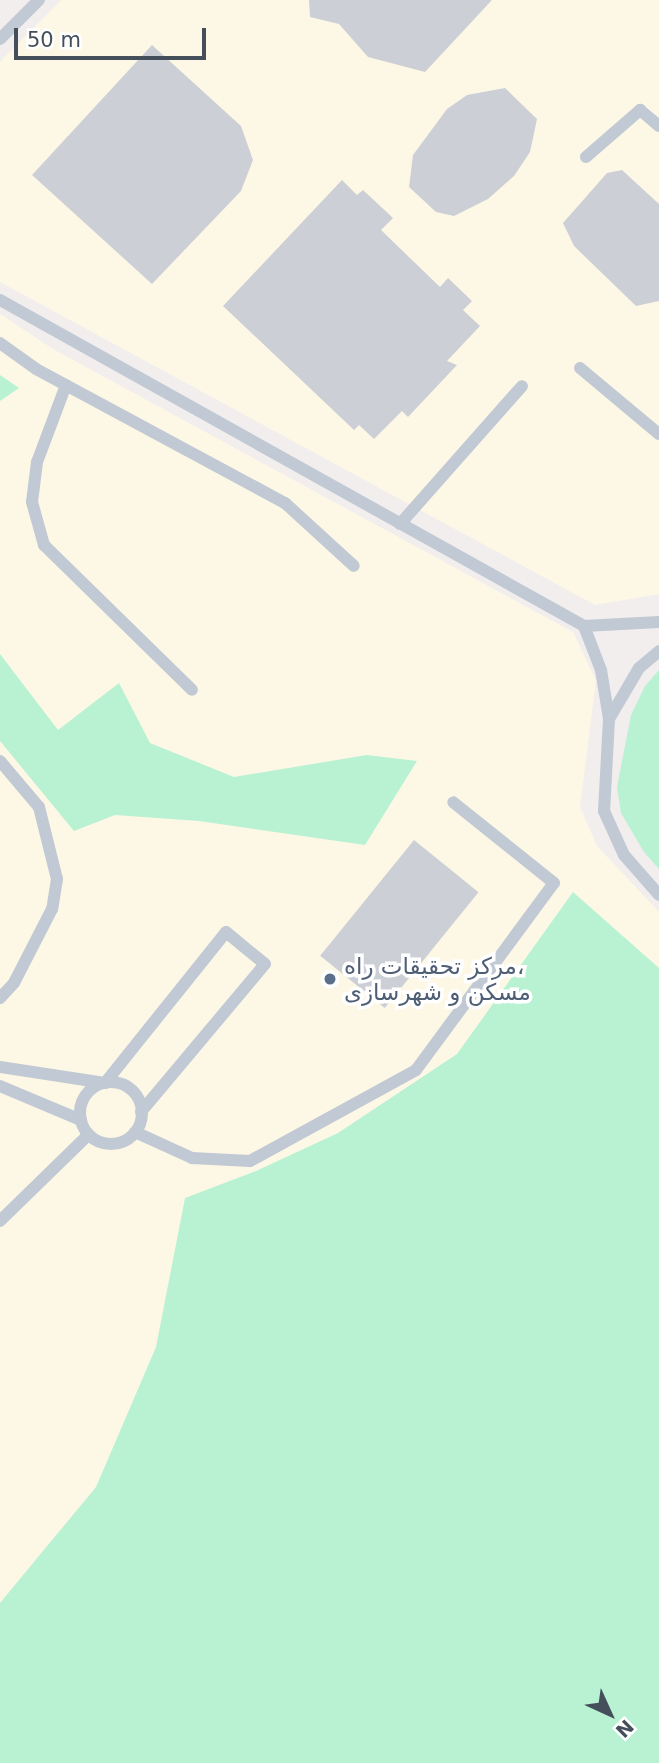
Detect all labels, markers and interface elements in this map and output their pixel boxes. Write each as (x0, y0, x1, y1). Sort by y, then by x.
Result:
scale bar (18, 14, 210, 58)
text: 50 m (27, 28, 81, 52)
place label: مرکز تحقیقات راه، مسکن و شهرسازی (344, 952, 531, 1006)
marker: مرکز تحقیقات راه، مسکن و شهرسازی (322, 971, 338, 987)
north arrow (575, 1679, 645, 1749)
text: N (611, 1715, 638, 1742)

